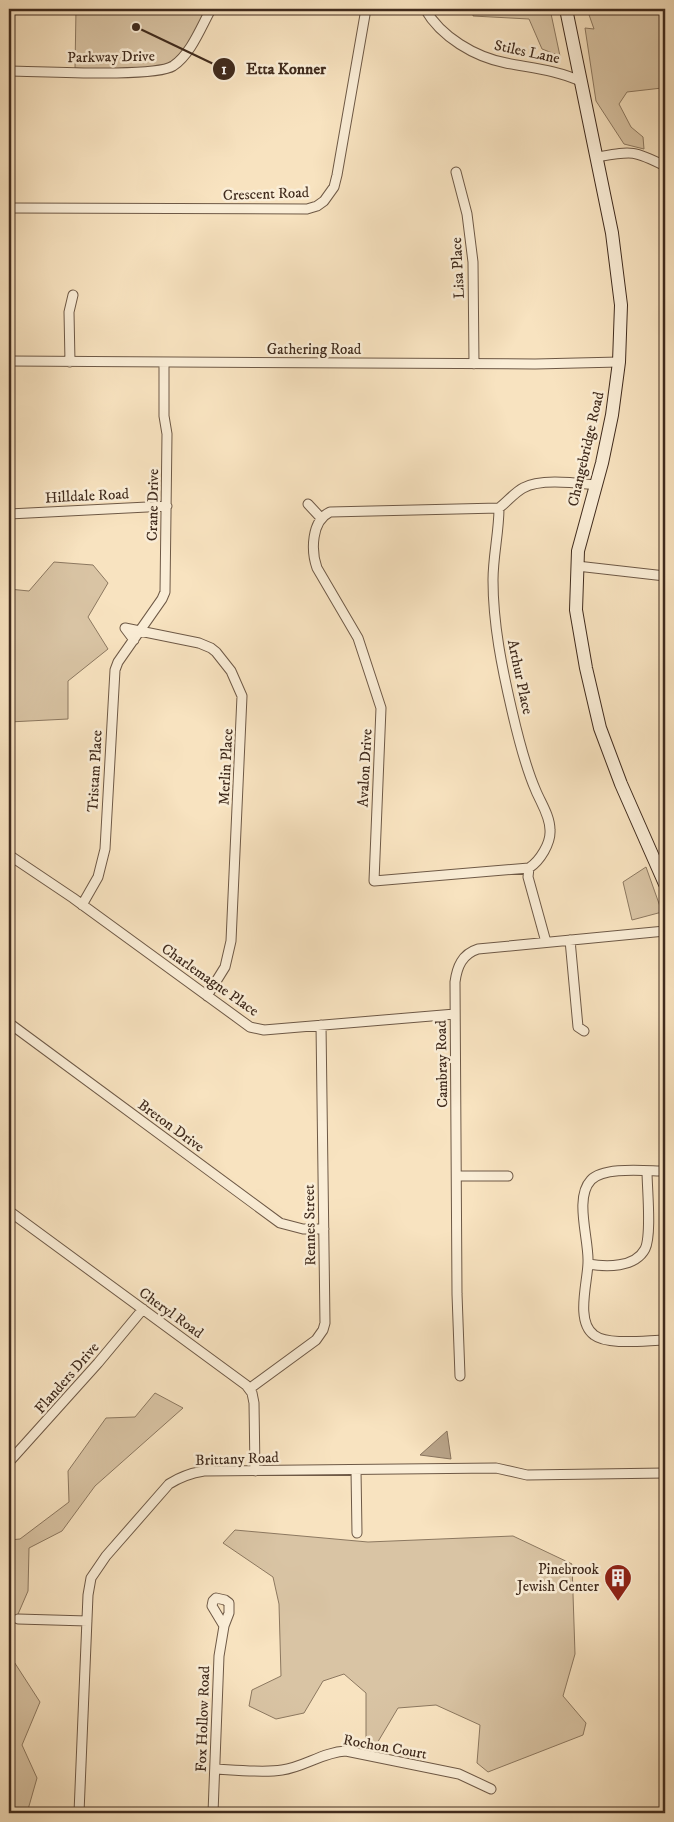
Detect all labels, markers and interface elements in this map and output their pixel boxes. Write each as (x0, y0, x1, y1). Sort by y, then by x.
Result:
street label: Stiles Lane (492, 36, 562, 68)
street label: Parkway Drive (67, 47, 155, 67)
callout: Etta Konner (211, 53, 336, 84)
text: Etta Konner (246, 59, 327, 79)
text: 1 (221, 60, 227, 79)
street label: Crescent Road (223, 183, 310, 205)
street label: Lisa Place (447, 237, 469, 299)
street label: Gathering Road (267, 340, 362, 359)
street label: Changebridge Road (564, 389, 609, 508)
street label: Crane Drive (143, 469, 163, 541)
street label: Hilldale Road (44, 484, 130, 508)
street label: Arthur Place (503, 638, 537, 716)
street label: Merlin Place (215, 728, 237, 806)
street label: Avalon Drive (353, 728, 377, 808)
street label: Tristam Place (83, 729, 107, 813)
street label: Charlemagne Place (158, 939, 262, 1021)
street label: Cambray Road (432, 1019, 452, 1108)
street label: Breton Drive (134, 1095, 208, 1157)
street label: Rennes Street (300, 1184, 320, 1266)
street label: Cheryl Road (135, 1283, 207, 1343)
street label: Flanders Drive (31, 1338, 103, 1418)
street label: Brittany Road (195, 1448, 280, 1470)
place label: Pinebrook Jewish Center (515, 1560, 600, 1596)
building icon: Pinebrook Jewish Center (603, 1563, 633, 1602)
street label: Fox Hollow Road (192, 1665, 214, 1772)
street label: Rochon Court (342, 1730, 429, 1764)

